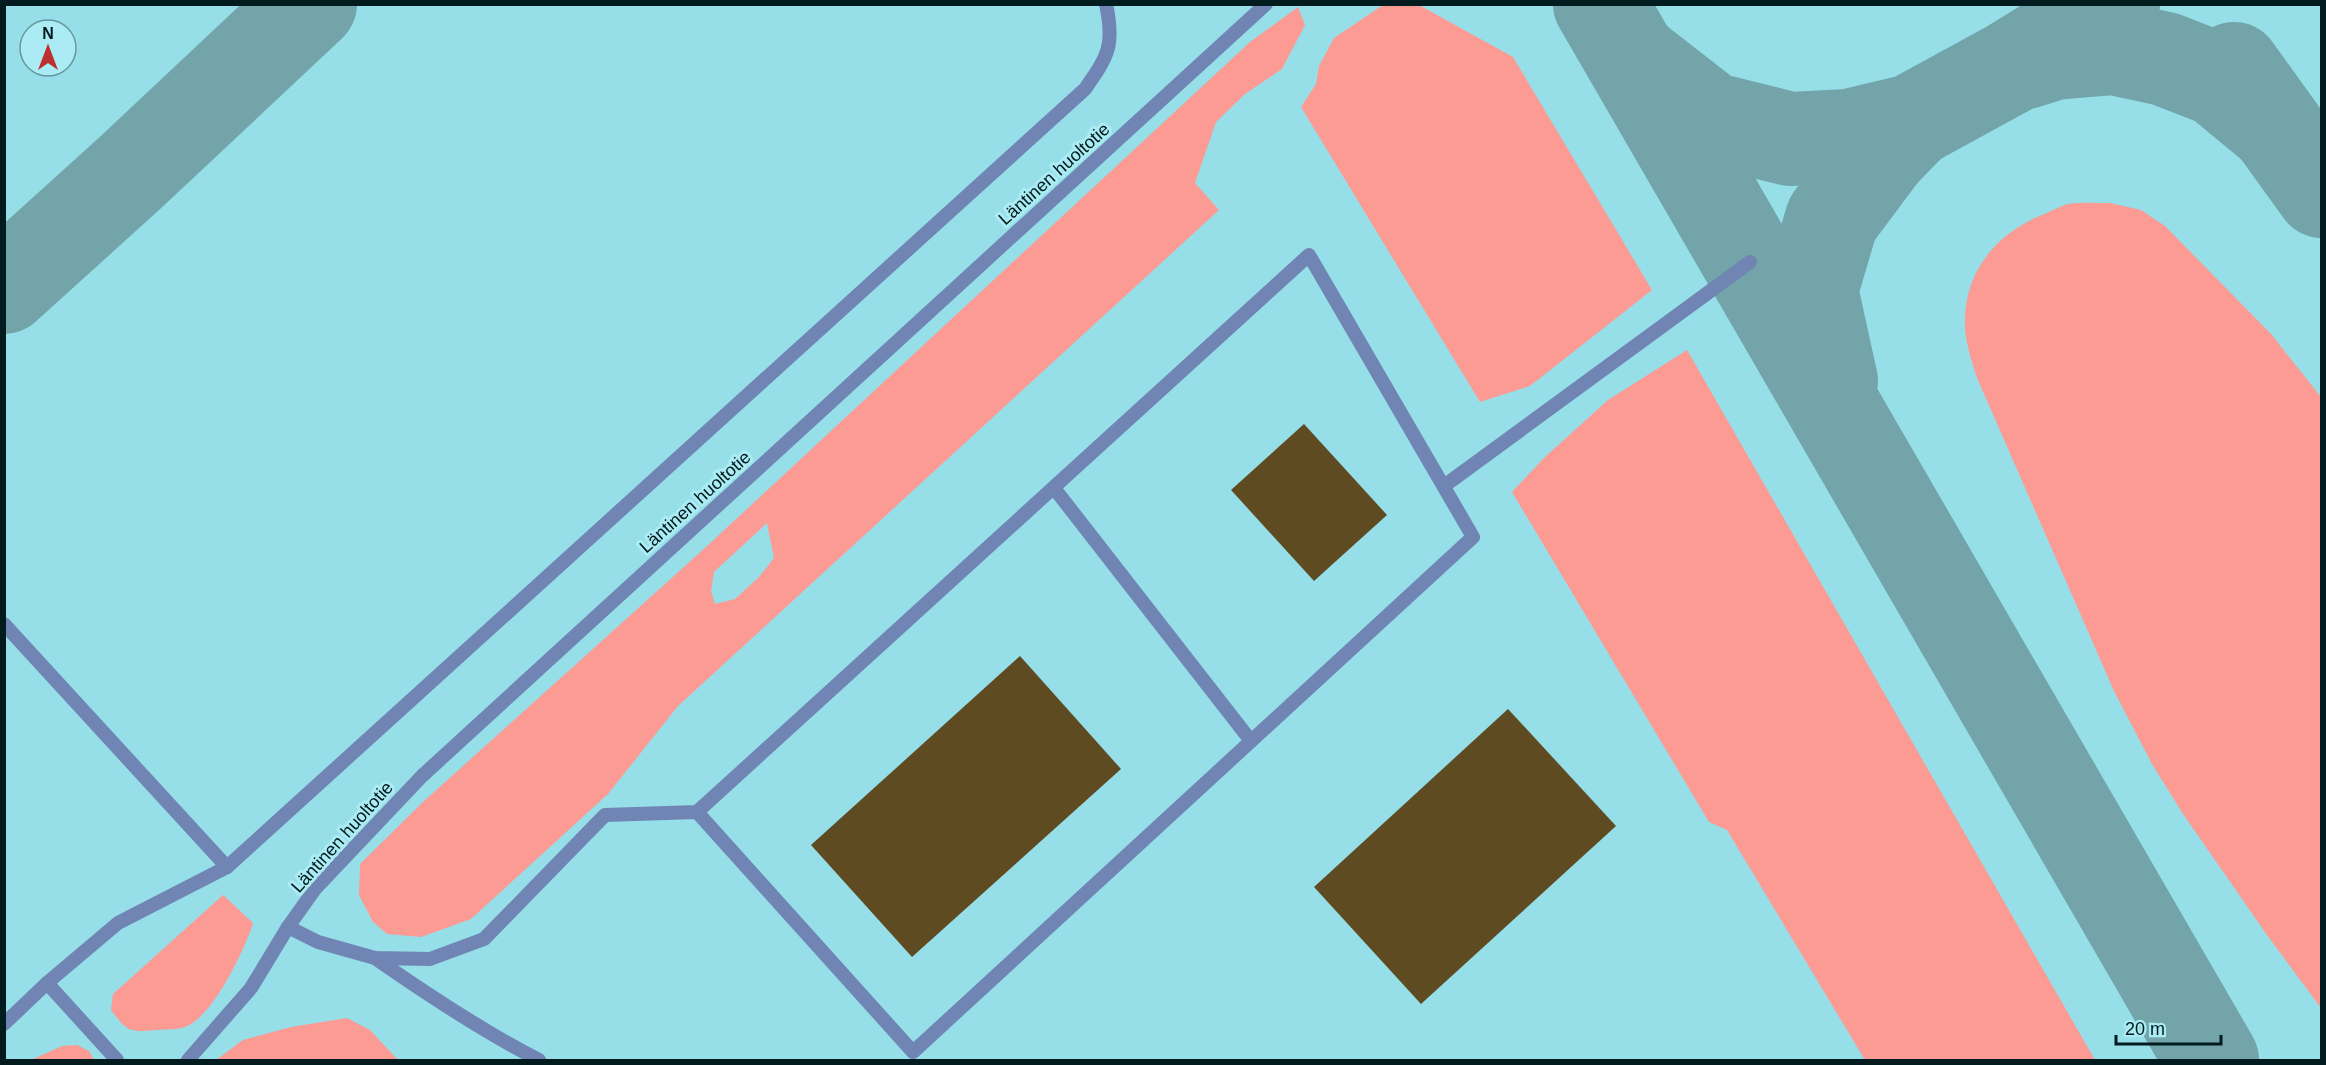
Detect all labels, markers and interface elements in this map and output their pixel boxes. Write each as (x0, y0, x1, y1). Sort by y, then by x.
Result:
north arrow (18, 18, 78, 78)
text: N (42, 25, 54, 42)
street label: Läntinen huoltotie (994, 119, 1114, 229)
street label: Läntinen huoltotie (635, 447, 755, 557)
street label: Läntinen huoltotie (287, 777, 397, 897)
scale bar (2116, 1008, 2221, 1046)
text: 20 m (2125, 1019, 2165, 1039)

